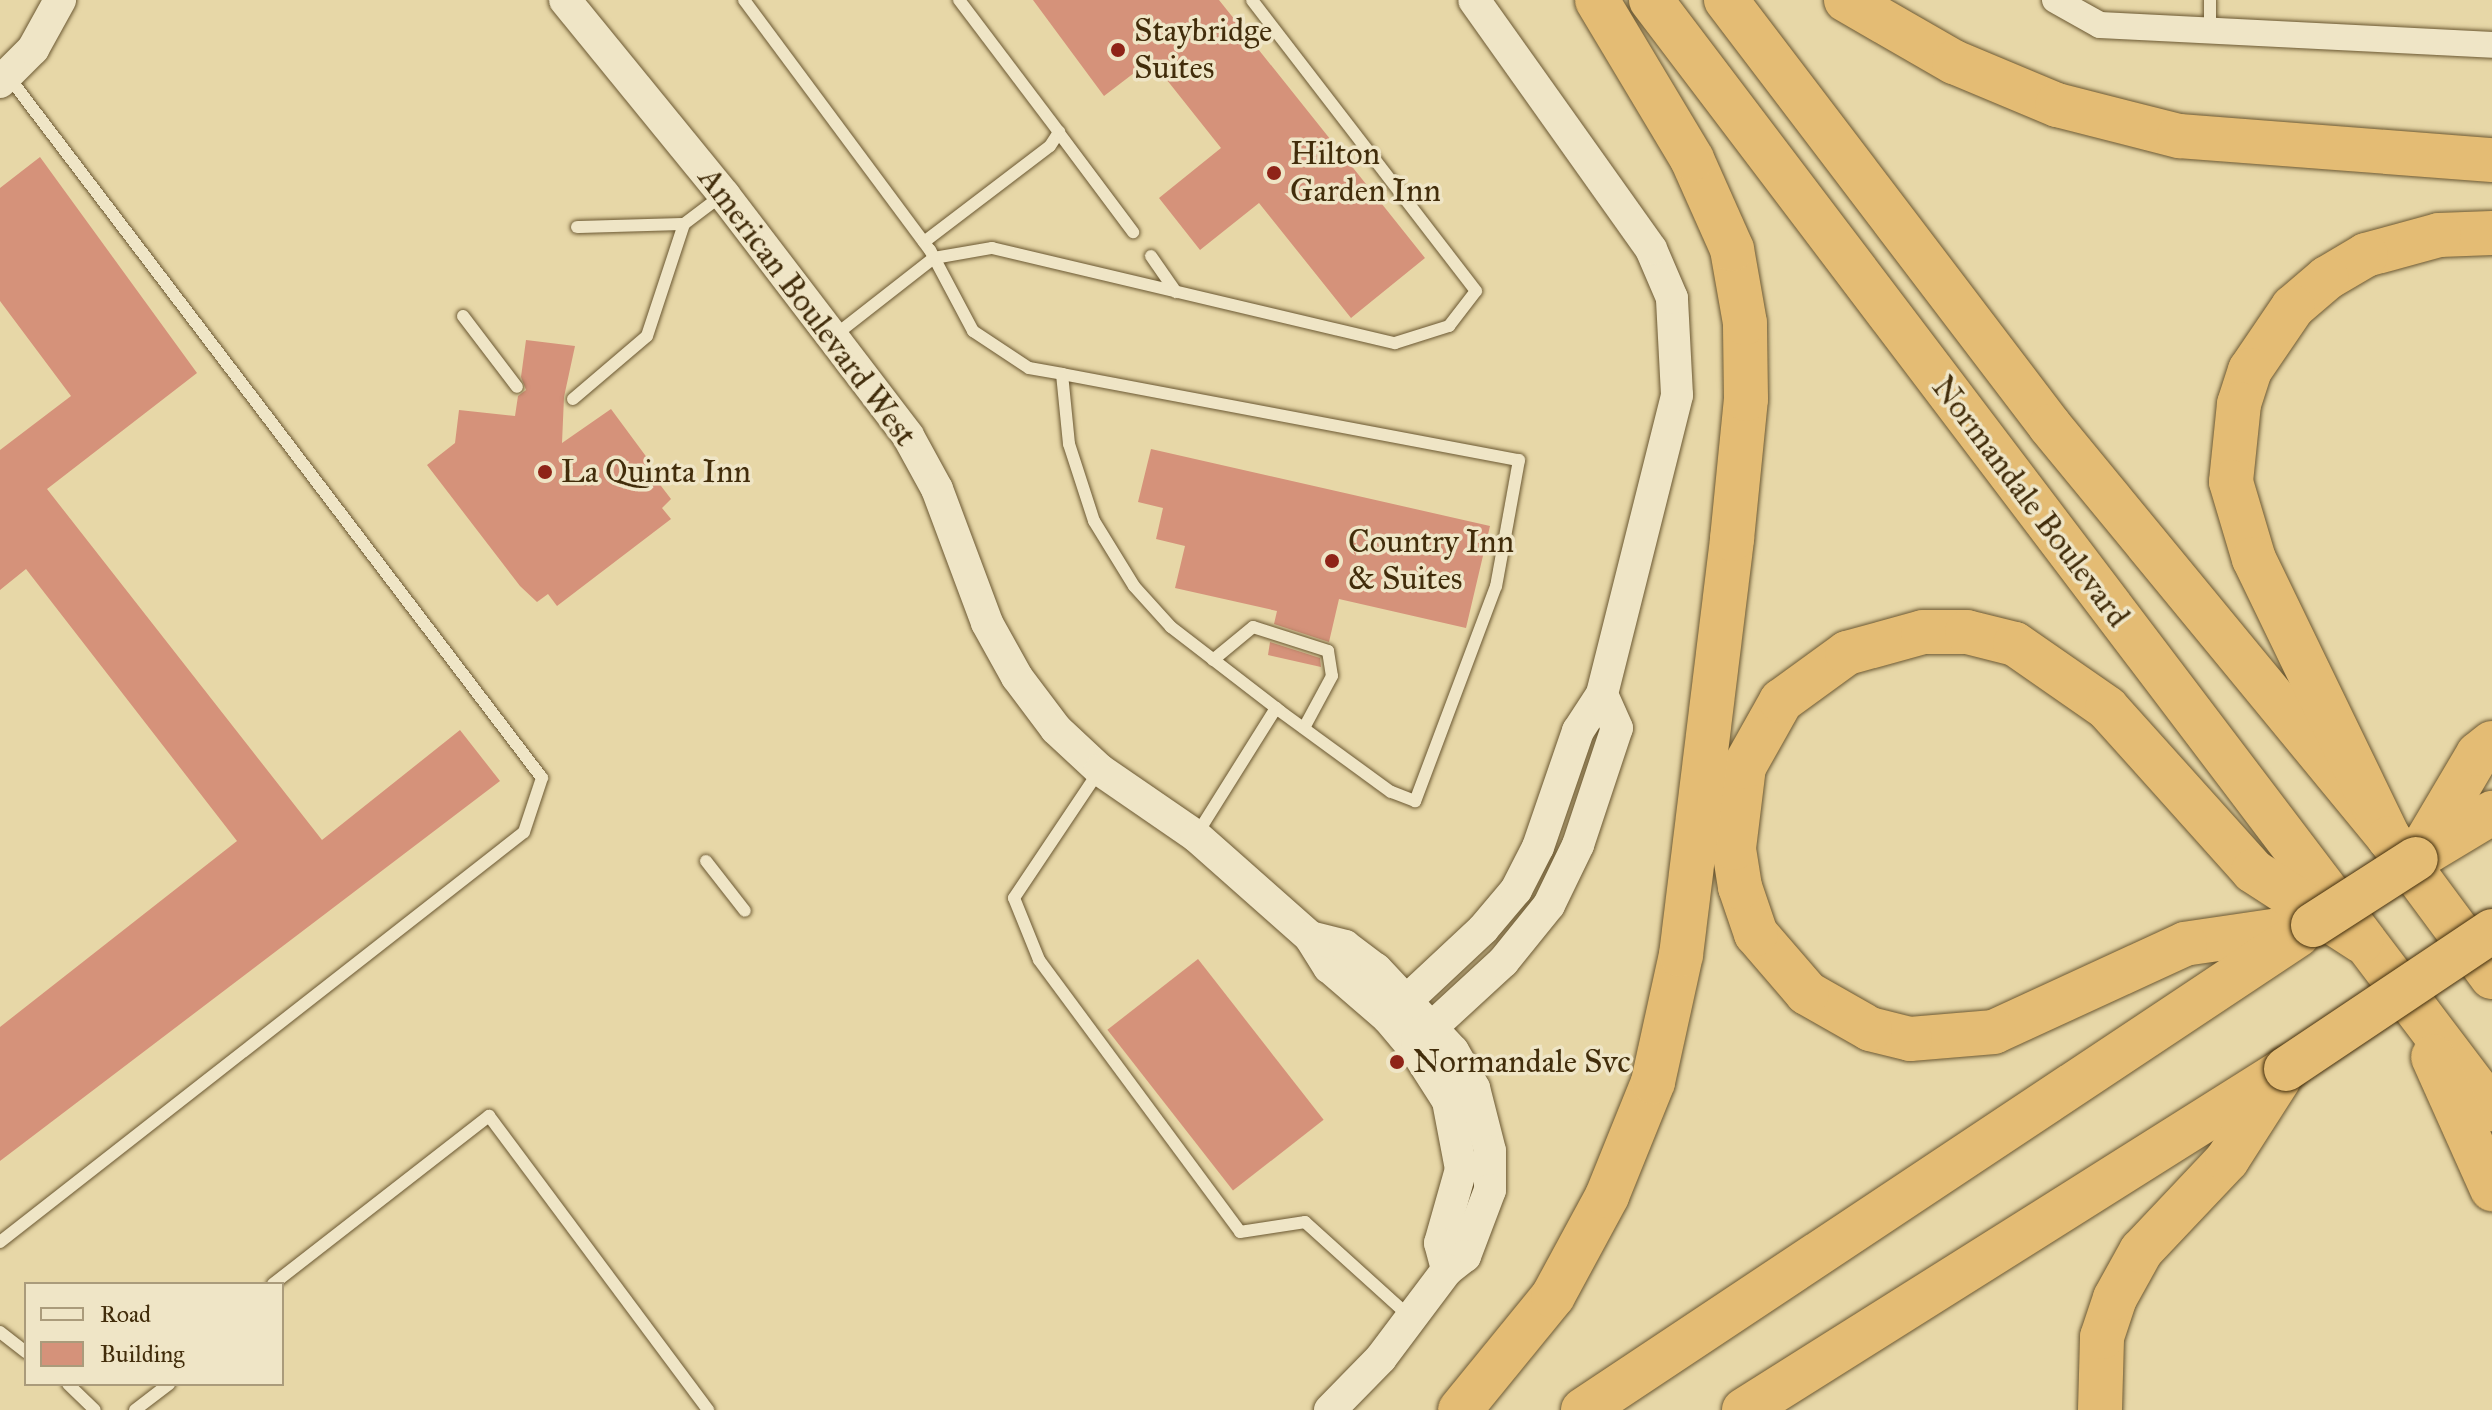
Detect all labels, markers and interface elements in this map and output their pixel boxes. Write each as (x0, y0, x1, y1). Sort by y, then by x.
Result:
place label: Staybridge Suites (1134, 13, 1272, 88)
marker: Staybridge Suites (1109, 41, 1127, 59)
place label: Hilton Garden Inn (1290, 136, 1441, 211)
street label: American Boulevard West (690, 160, 924, 454)
marker: Hilton Garden Inn (1265, 164, 1283, 182)
street label: Normandale Boulevard (1923, 369, 2137, 635)
place label: La Quinta Inn (561, 453, 751, 491)
marker: La Quinta Inn (536, 463, 554, 481)
place label: Country Inn & Suites (1348, 524, 1514, 599)
marker: Country Inn & Suites (1323, 552, 1341, 570)
place label: Normandale Svc (1413, 1043, 1631, 1081)
marker: Normandale Svc (1388, 1053, 1406, 1071)
legend (24, 1282, 284, 1386)
text: Road (100, 1299, 151, 1329)
text: Building (100, 1339, 185, 1369)

